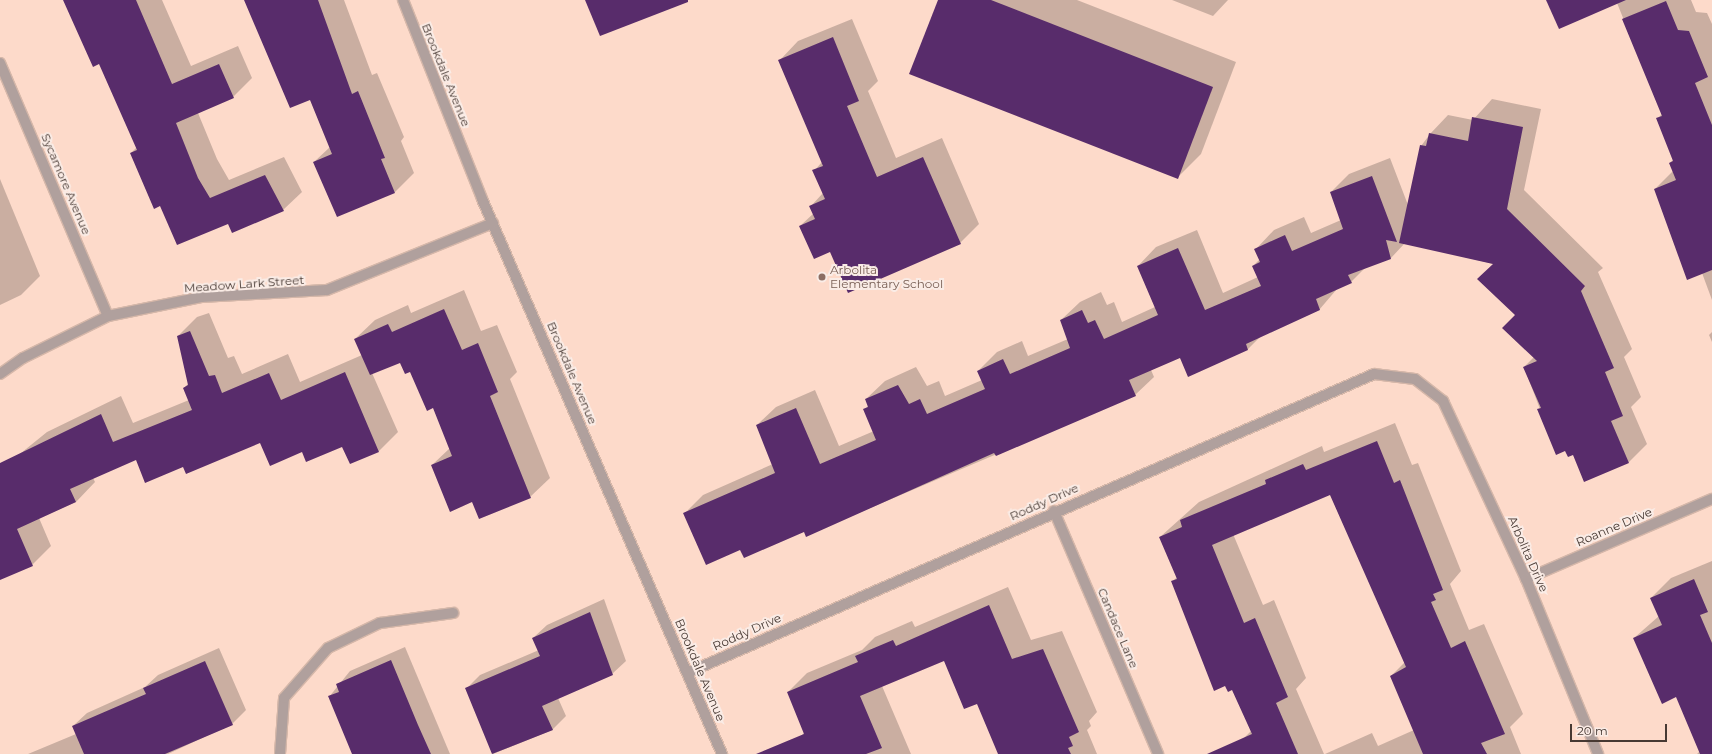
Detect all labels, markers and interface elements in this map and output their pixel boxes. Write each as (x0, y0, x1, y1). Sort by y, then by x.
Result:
street label: Brookdale Avenue (419, 21, 473, 129)
street label: Sycamore Avenue (38, 131, 94, 237)
place label: Arbolita Elementary School (830, 263, 943, 291)
marker: Arbolita Elementary School (817, 272, 827, 282)
street label: Meadow Lark Street (184, 273, 304, 295)
street label: Brookdale Avenue (544, 320, 600, 426)
street label: Roddy Drive (1007, 480, 1081, 524)
street label: Roanne Drive (1574, 504, 1654, 550)
street label: Arbolita Drive (1505, 514, 1551, 594)
street label: Candace Lane (1095, 586, 1141, 670)
street label: Roddy Drive (710, 610, 784, 654)
street label: Brookdale Avenue (672, 617, 728, 723)
scale bar (1572, 716, 1669, 742)
text: 20 m (1577, 723, 1608, 738)

